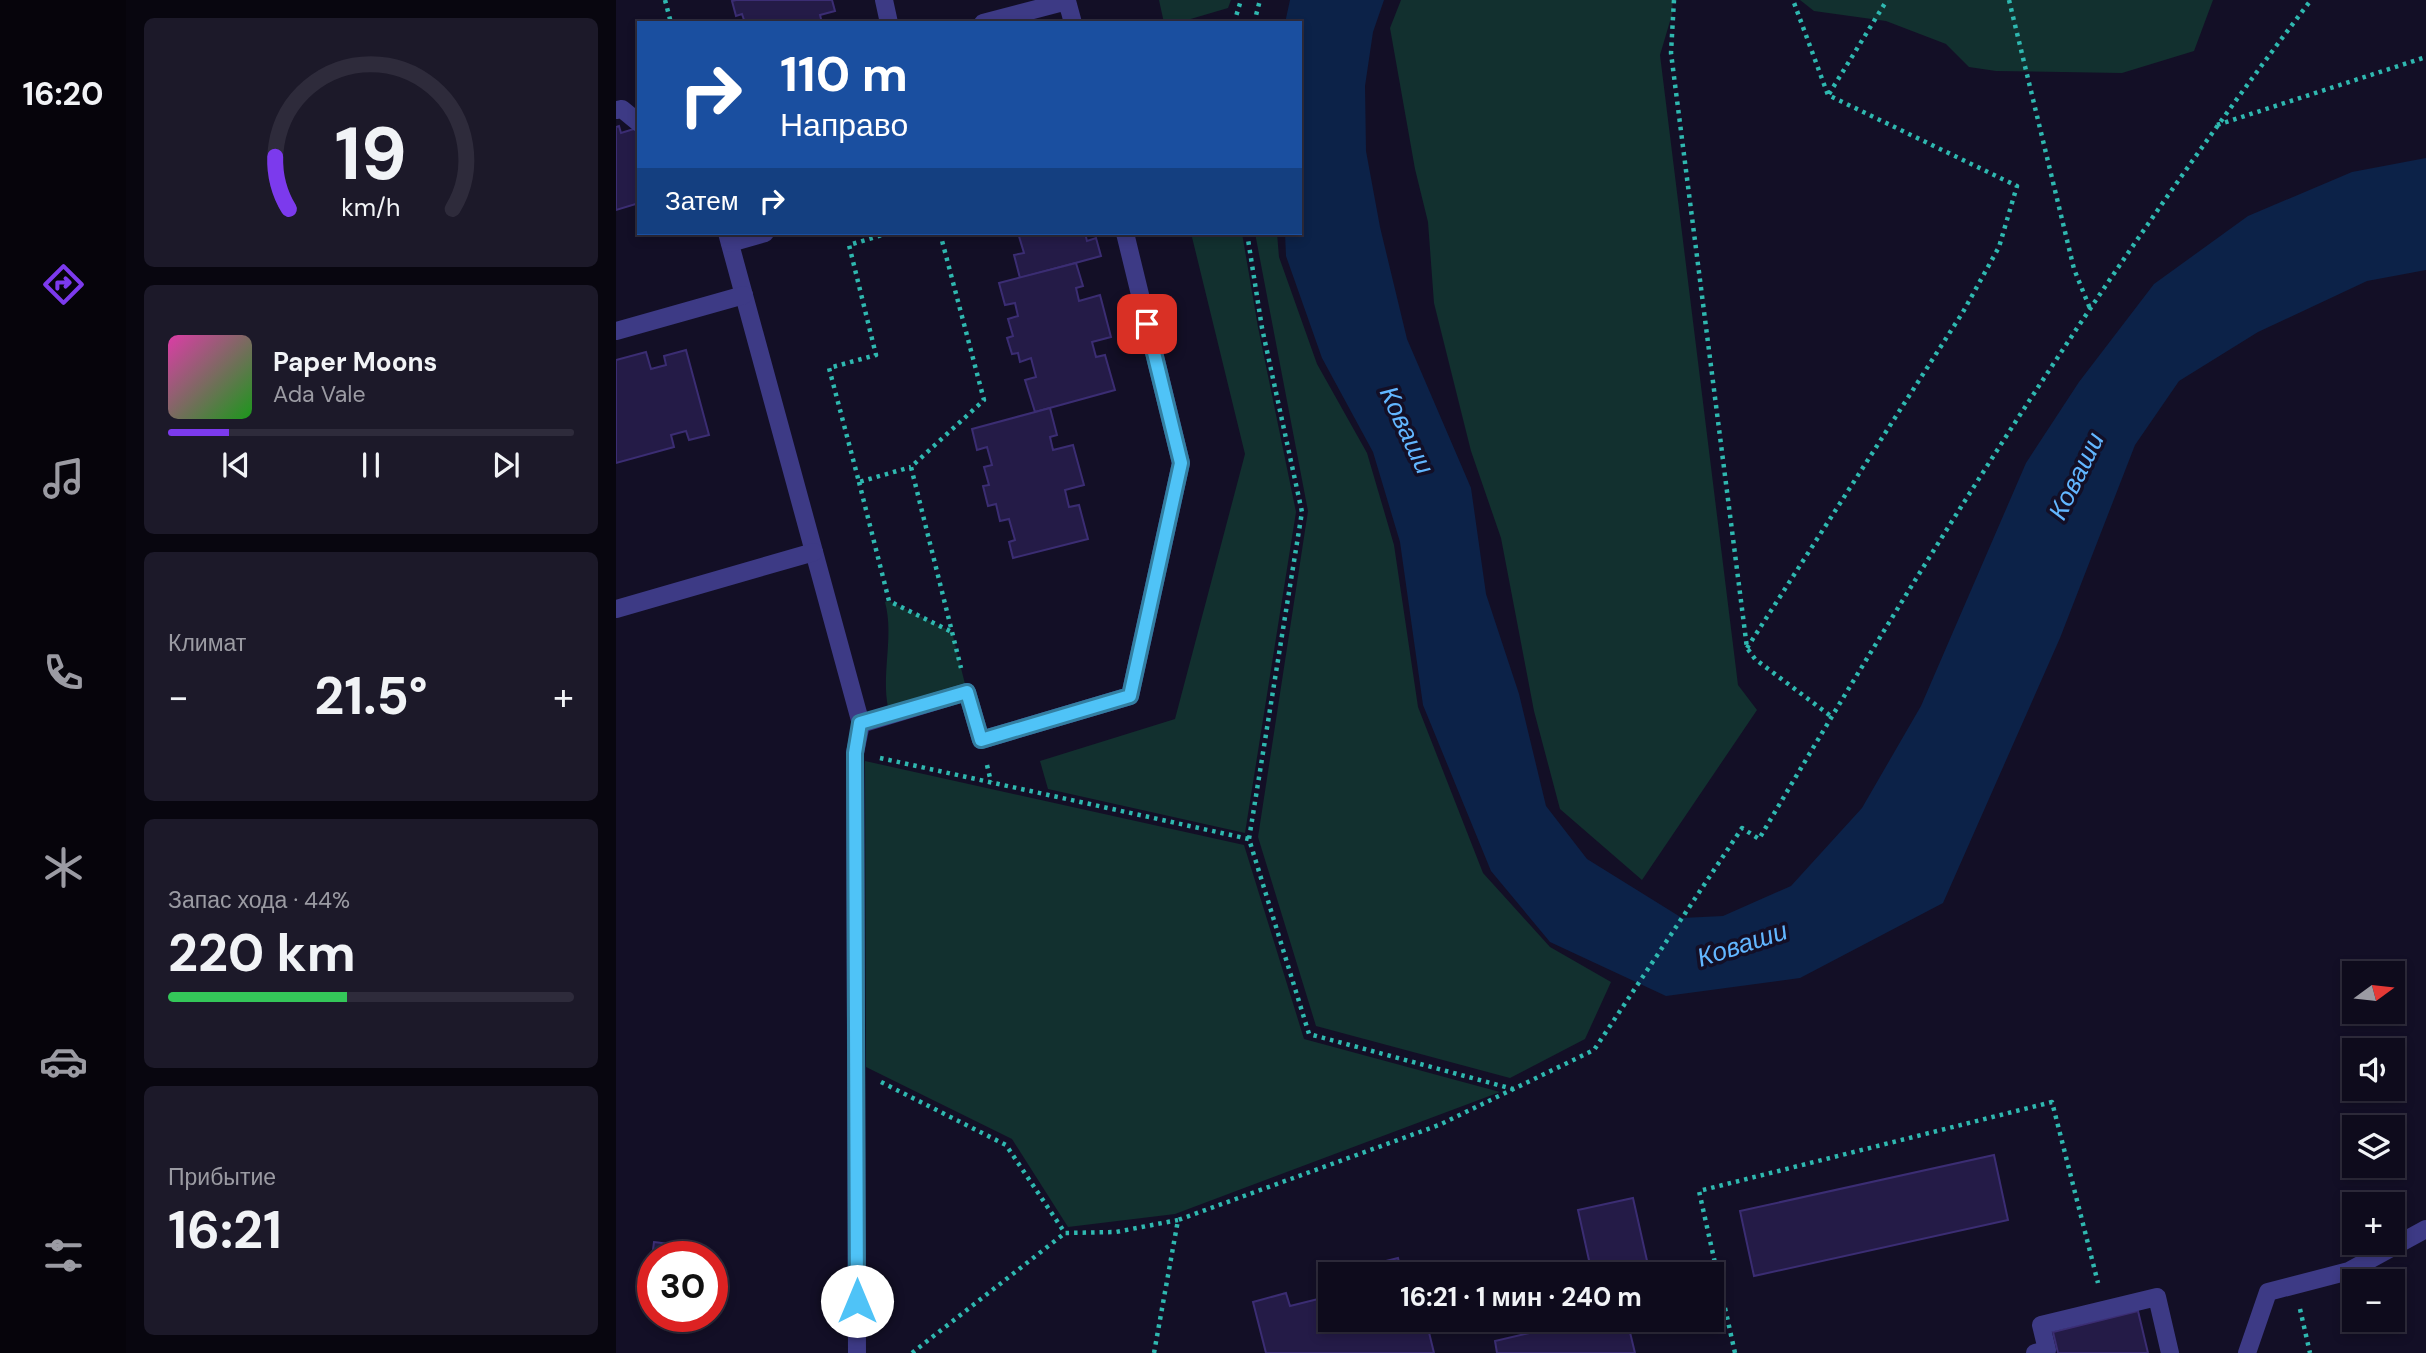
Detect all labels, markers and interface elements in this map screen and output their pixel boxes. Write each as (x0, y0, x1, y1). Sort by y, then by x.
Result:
text: 110 m (780, 42, 908, 106)
icon: right (665, 49, 756, 140)
text: 16:20 (23, 73, 103, 115)
text: Направо (780, 104, 908, 146)
text: 19 (335, 107, 407, 202)
icon: right (753, 182, 791, 220)
text: Затем (665, 184, 739, 218)
text: km/h (341, 190, 401, 223)
icon: directions (39, 260, 88, 309)
pin (1117, 294, 1177, 354)
icon: arrive (1128, 305, 1166, 343)
text: Paper Moons (273, 345, 437, 379)
text: Ada Vale (273, 379, 366, 409)
water label: Коваши (1372, 381, 1442, 479)
water label: Коваши (2040, 427, 2112, 525)
icon: previous (217, 446, 255, 484)
icon: pause (352, 446, 390, 484)
icon: next (487, 446, 525, 484)
icon: music (39, 454, 88, 503)
text: Климат (168, 628, 246, 658)
icon: phone (39, 648, 88, 697)
text: 21.5° (314, 662, 428, 730)
text: − (168, 672, 189, 722)
text: + (553, 672, 574, 722)
icon: climate (39, 843, 88, 892)
text: Запас хода · 44% (168, 885, 350, 915)
water label: Коваши (1692, 913, 1792, 975)
text: 220 km (168, 919, 356, 987)
north arrow (2342, 961, 2404, 1024)
map controls (2342, 961, 2405, 1332)
icon: car (39, 1037, 88, 1086)
button: sound (2342, 1038, 2405, 1101)
button: layers (2342, 1115, 2405, 1178)
text: Прибытие (168, 1162, 276, 1192)
button: + (2342, 1192, 2405, 1255)
text: 16:21 (168, 1196, 282, 1264)
icon: filters (39, 1231, 88, 1280)
speed limit sign: 30 (637, 1241, 728, 1332)
position arrow (820, 1264, 894, 1338)
button: − (2342, 1269, 2405, 1332)
text: 16:21 · 1 мин · 240 m (1400, 1280, 1642, 1314)

